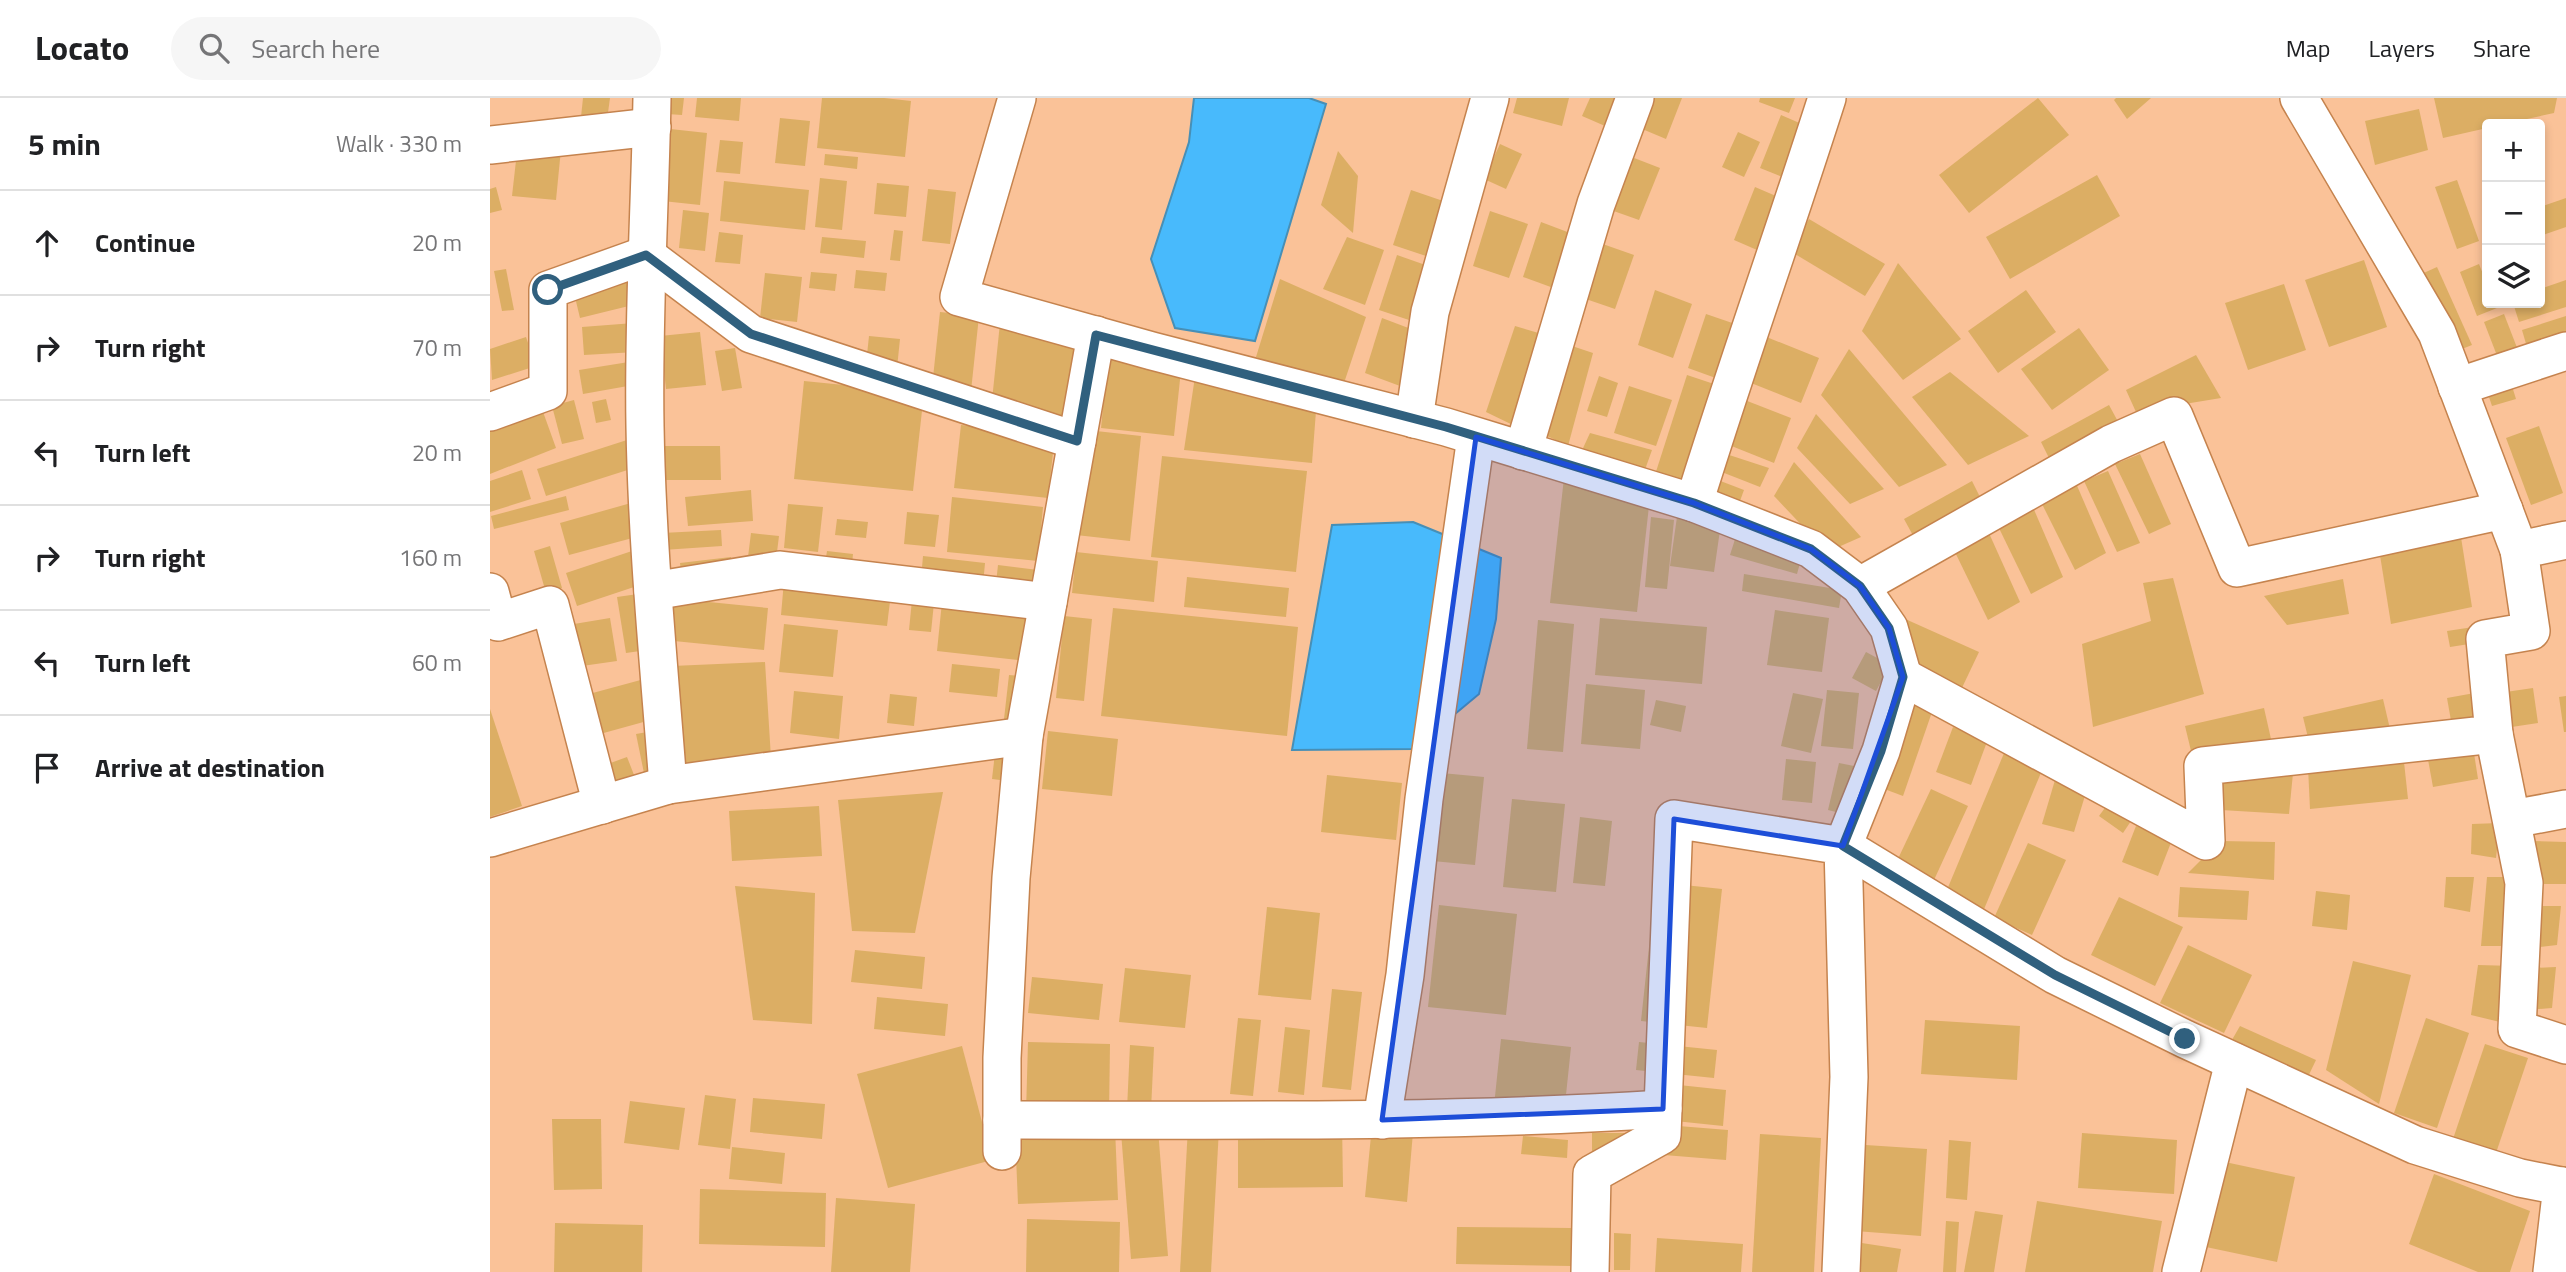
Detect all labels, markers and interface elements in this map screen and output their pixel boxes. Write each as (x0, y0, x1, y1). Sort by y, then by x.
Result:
search box (171, 17, 661, 80)
text: Locato (35, 23, 129, 73)
icon: search (195, 29, 233, 67)
text: Search here (251, 29, 380, 68)
text: Map (2286, 30, 2331, 66)
text: Layers (2369, 30, 2435, 66)
text: Share (2473, 30, 2531, 66)
map controls (2482, 119, 2545, 308)
button: + (2482, 119, 2545, 182)
text: 5 min (28, 121, 101, 167)
text: Walk · 330 m (336, 126, 462, 161)
button: − (2482, 182, 2545, 245)
text: Continue (95, 223, 195, 262)
icon: ahead (28, 224, 66, 262)
text: 20 m (412, 225, 462, 260)
button: layers (2482, 245, 2545, 308)
route start (532, 274, 563, 305)
text: Turn right (95, 328, 206, 367)
icon: right (28, 329, 66, 367)
text: 70 m (412, 330, 462, 365)
text: Turn left (95, 433, 190, 472)
icon: left (28, 434, 66, 472)
text: 20 m (412, 435, 462, 470)
text: Turn right (95, 538, 206, 577)
icon: right (28, 539, 66, 577)
text: 160 m (399, 540, 462, 575)
text: Turn left (95, 643, 190, 682)
icon: left (28, 644, 66, 682)
text: 60 m (412, 645, 462, 680)
text: Arrive at destination (95, 748, 325, 787)
icon: arrive (28, 749, 66, 787)
route end (2169, 1023, 2200, 1054)

